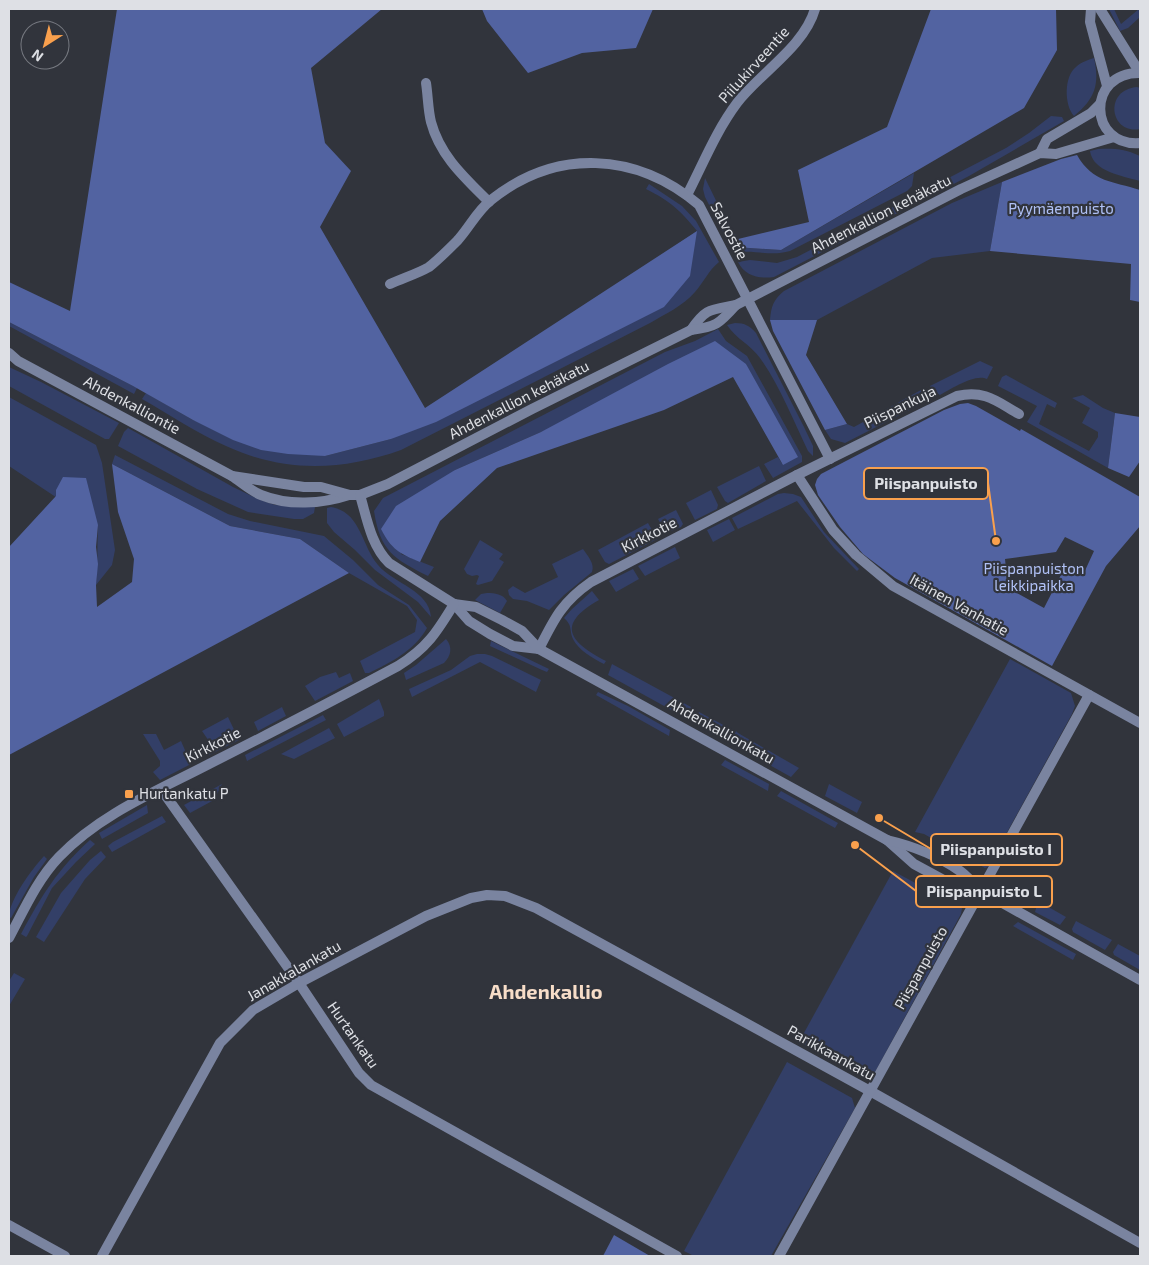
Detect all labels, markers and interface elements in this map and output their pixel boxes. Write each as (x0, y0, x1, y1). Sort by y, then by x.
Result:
north arrow (20, 20, 70, 70)
street label: Piilukirveentie (714, 22, 792, 106)
text: N (28, 46, 46, 66)
street label: Ahdenkallion kehäkatu (807, 170, 954, 256)
street label: Salvostie (707, 199, 752, 262)
park label: Pyymäenpuisto (1008, 199, 1114, 217)
street label: Ahdenkallion kehäkatu (445, 356, 592, 442)
street label: Ahdenkalliontie (81, 371, 184, 437)
street label: Piispankuja (861, 381, 939, 432)
callout: Piispanpuisto (864, 468, 988, 499)
text: Piispanpuisto (874, 473, 978, 492)
street label: Kirkkotie (618, 513, 679, 556)
park label: Piispanpuiston leikkipaikka (983, 559, 1085, 594)
street label: Itäinen Vanhatie (907, 570, 1012, 639)
street label: Ahdenkallionkatu (665, 693, 778, 767)
street label: Kirkkotie (182, 723, 243, 766)
place label: Hurtankatu P (139, 784, 229, 802)
marker: Hurtankatu P (123, 788, 135, 800)
callout: Piispanpuisto I (931, 834, 1062, 865)
text: Piispanpuisto I (940, 839, 1052, 858)
callout: Piispanpuisto L (916, 876, 1052, 907)
text: Piispanpuisto L (926, 881, 1042, 900)
street label: Piispanpuisto (890, 923, 950, 1012)
street label: Janakkalankatu (243, 936, 344, 1004)
district label: Ahdenkallio (489, 979, 603, 1003)
street label: Hurtankatu (324, 998, 383, 1071)
street label: Parikkaankatu (785, 1021, 878, 1084)

